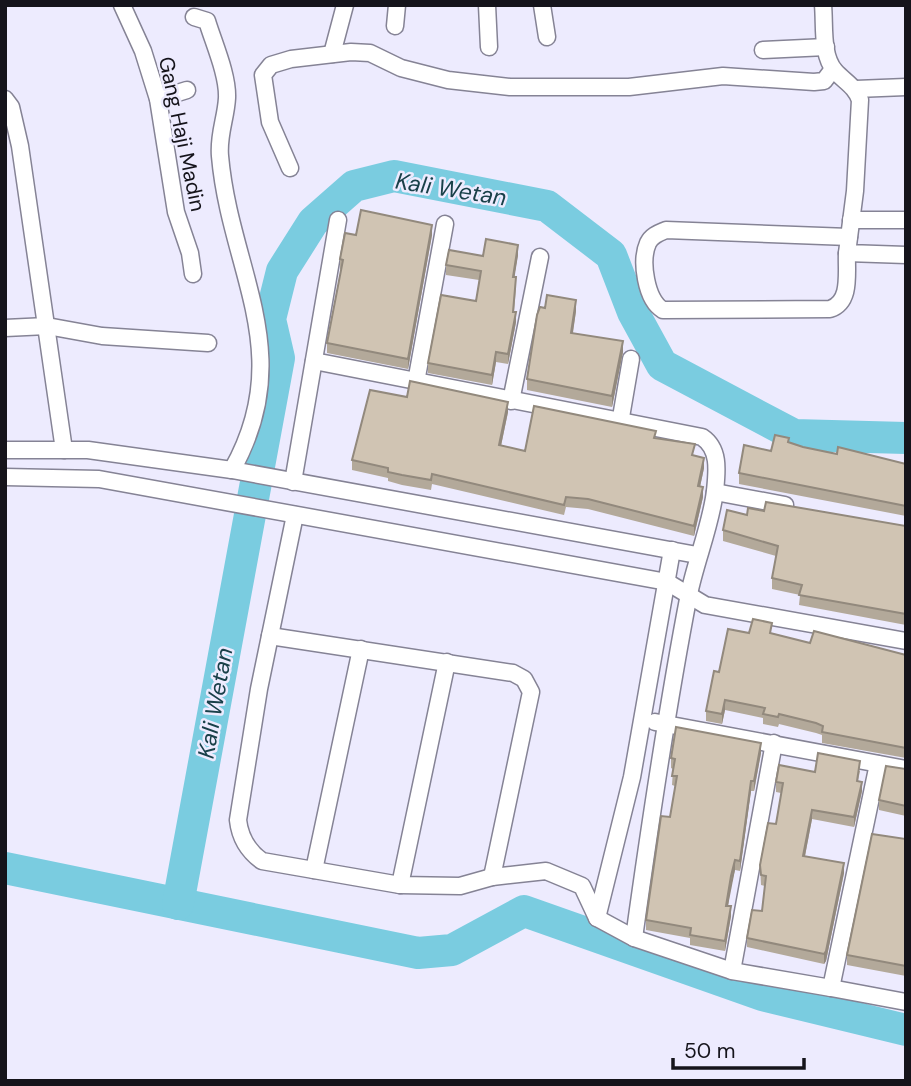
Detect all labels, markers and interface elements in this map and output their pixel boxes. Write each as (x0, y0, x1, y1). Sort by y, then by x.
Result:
street label: Gang Haji Madin (152, 54, 212, 214)
water label: Kali Wetan (393, 165, 509, 213)
water label: Kali Wetan (191, 645, 239, 761)
scale bar (673, 1026, 804, 1070)
text: 50 m (684, 1037, 735, 1065)

